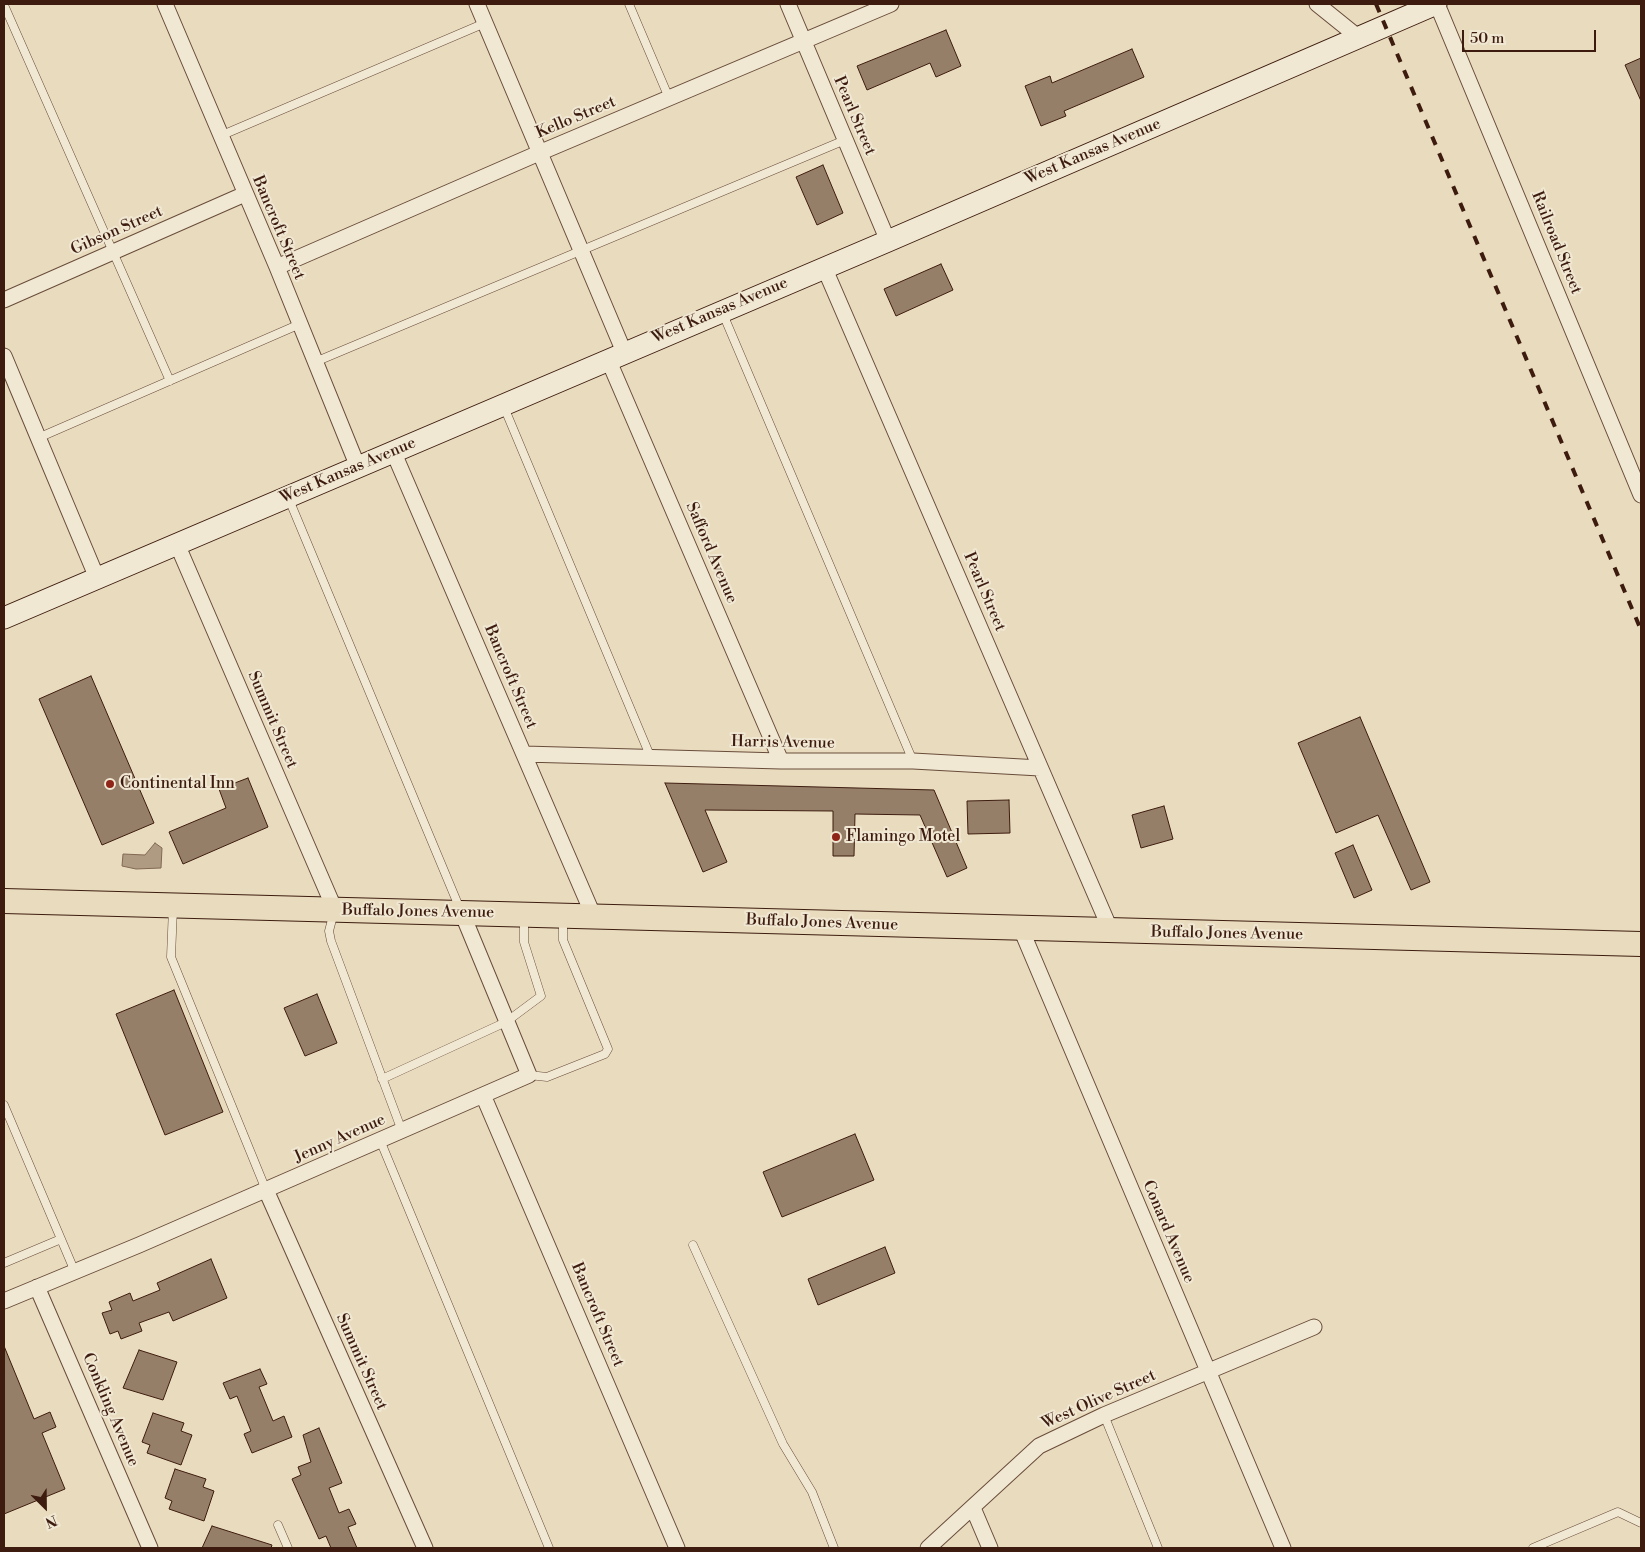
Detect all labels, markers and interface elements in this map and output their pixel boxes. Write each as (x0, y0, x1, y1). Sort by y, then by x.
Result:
scale bar (1465, 20, 1599, 52)
text: 50 m (1470, 29, 1504, 48)
street label: Pearl Street (829, 73, 879, 159)
street label: Kello Street (533, 93, 619, 143)
street label: West Kansas Avenue (1022, 115, 1164, 189)
street label: Bancroft Street (247, 173, 309, 283)
street label: Railroad Street (1527, 189, 1585, 297)
street label: Gibson Street (68, 202, 166, 260)
street label: West Kansas Avenue (649, 274, 791, 348)
street label: West Kansas Avenue (277, 434, 419, 508)
street label: Safford Avenue (681, 499, 741, 607)
street label: Pearl Street (959, 549, 1009, 635)
street label: Bancroft Street (479, 622, 541, 732)
street label: Summit Street (243, 668, 301, 772)
street label: Harris Avenue (731, 732, 835, 754)
place label: Continental Inn (120, 774, 235, 794)
marker: Continental Inn (104, 778, 116, 790)
place label: Flamingo Motel (846, 827, 960, 847)
marker: Flamingo Motel (830, 831, 842, 843)
street label: Buffalo Jones Avenue (342, 901, 494, 923)
street label: Buffalo Jones Avenue (746, 911, 898, 935)
street label: Buffalo Jones Avenue (1151, 923, 1303, 945)
street label: Jenny Avenue (291, 1110, 389, 1168)
street label: Conard Avenue (1138, 1178, 1198, 1286)
street label: Bancroft Street (566, 1260, 628, 1370)
street label: Summit Street (331, 1311, 391, 1413)
street label: Conkling Avenue (77, 1350, 143, 1470)
street label: West Olive Street (1039, 1366, 1159, 1434)
north arrow (20, 1482, 70, 1532)
text: N (42, 1510, 59, 1531)

